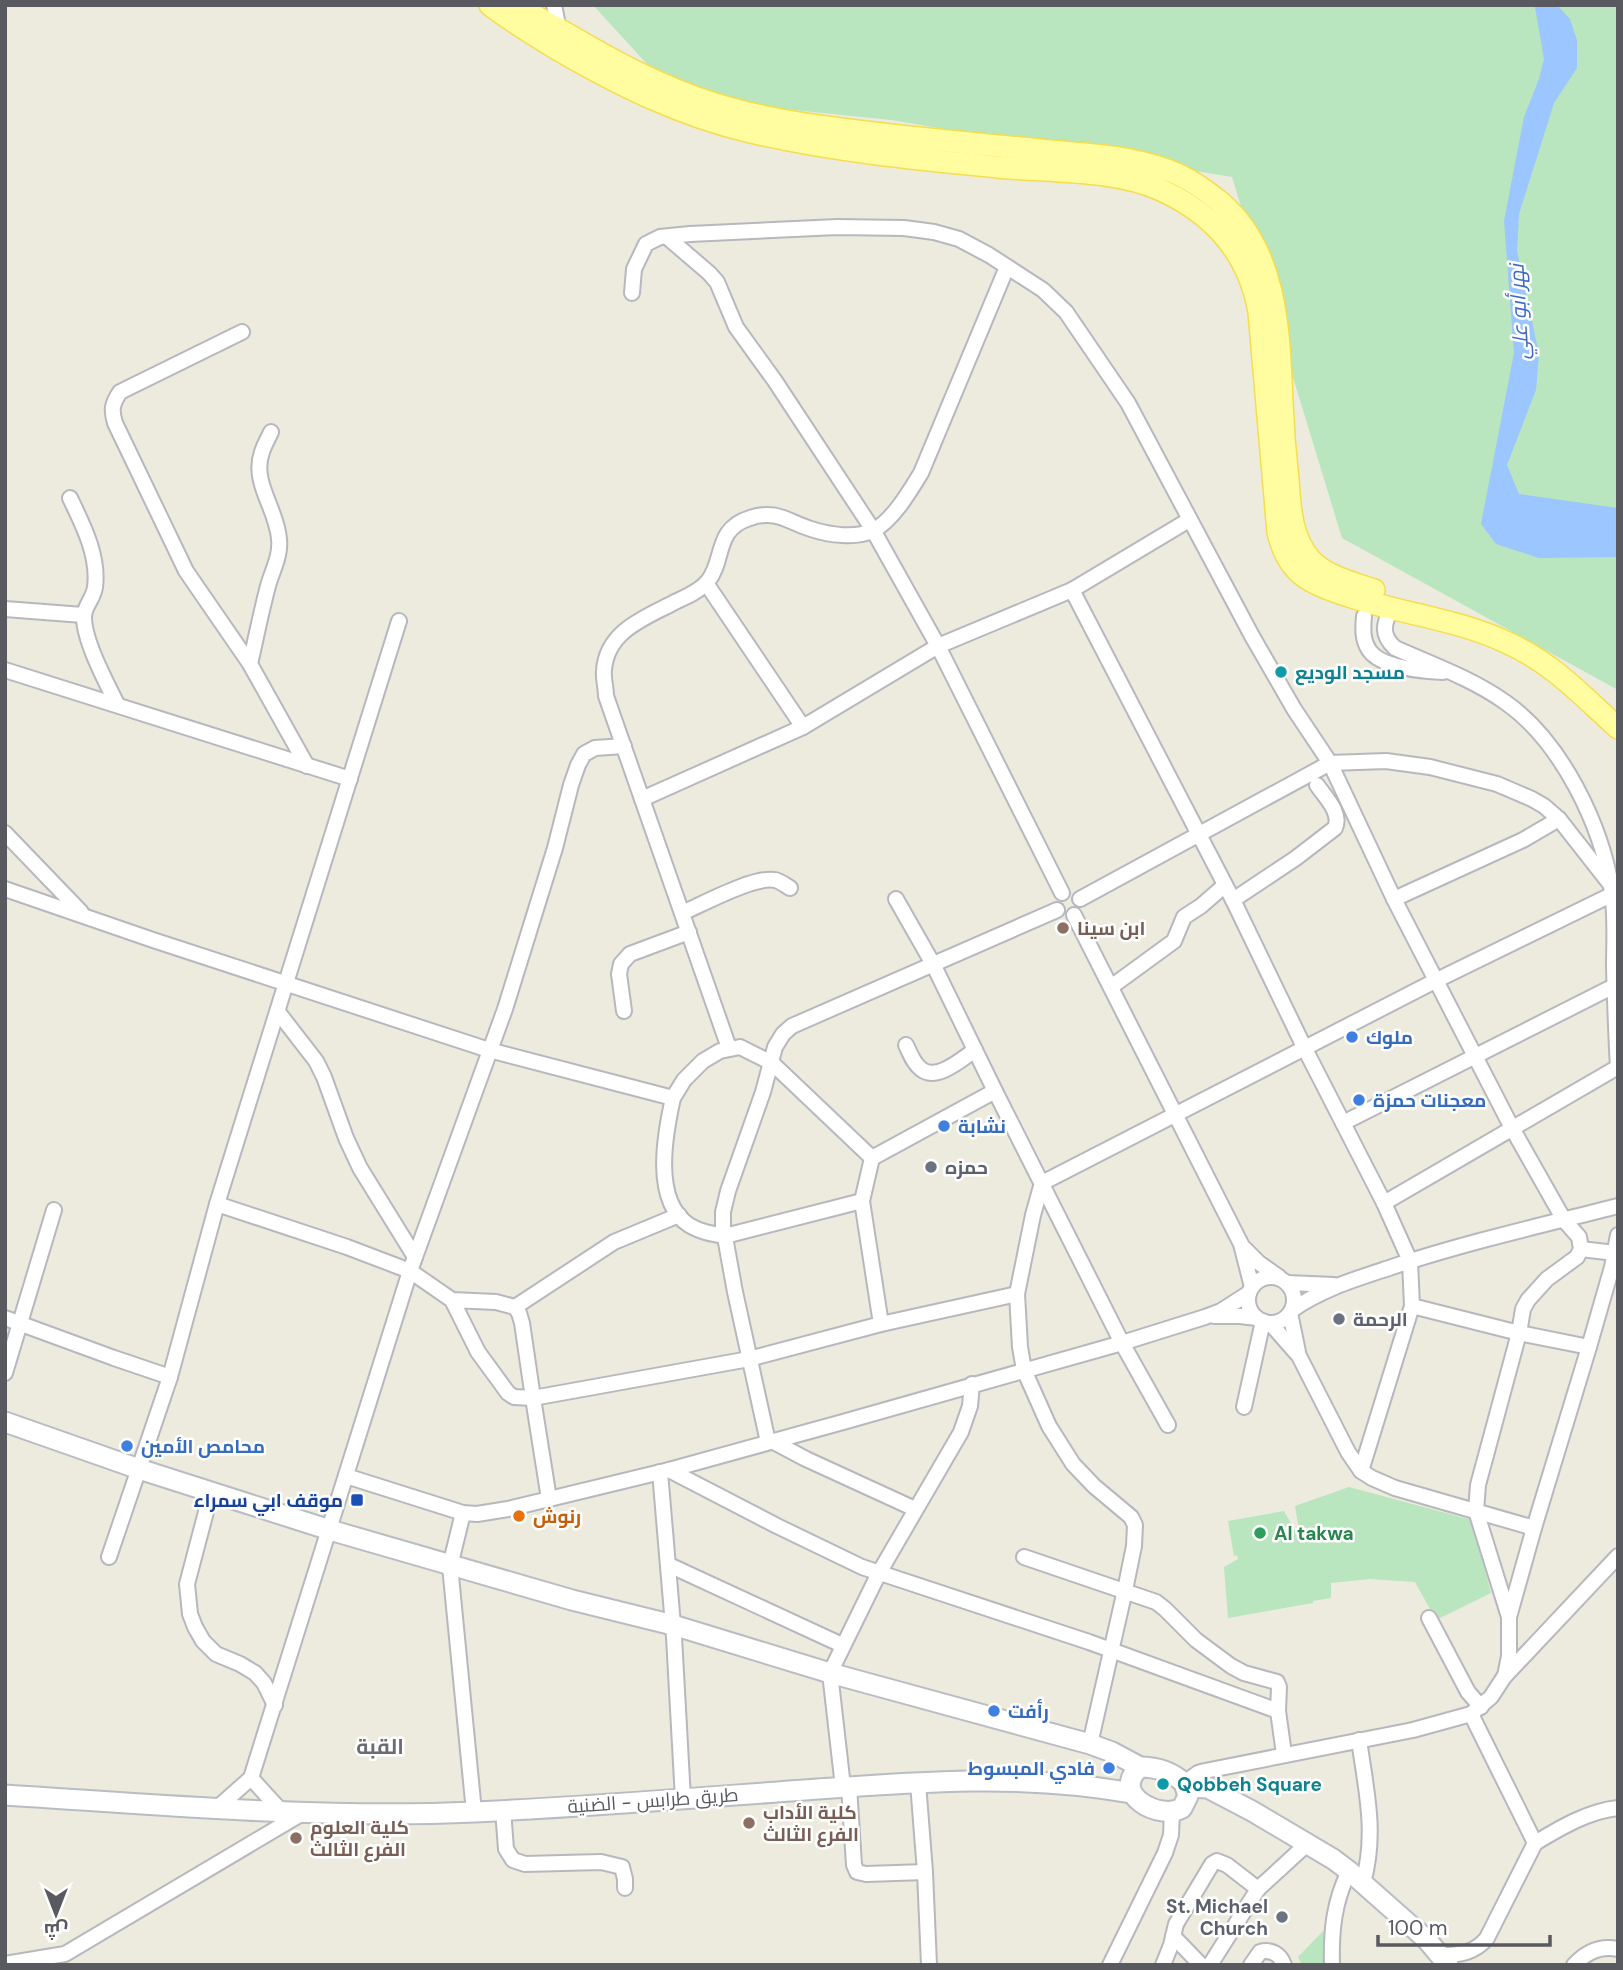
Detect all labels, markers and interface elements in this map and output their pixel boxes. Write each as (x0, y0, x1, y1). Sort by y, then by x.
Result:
water label: نهر أبو علي (1502, 261, 1538, 360)
place label: مسجد الوديع (1295, 660, 1405, 686)
marker: مسجد الوديع (1273, 664, 1289, 680)
place label: ابن سينا (1077, 916, 1145, 941)
marker: ابن سينا (1055, 920, 1071, 936)
place label: ملوك (1366, 1025, 1413, 1050)
marker: ملوك (1344, 1029, 1360, 1045)
place label: معجنات حمزة (1373, 1088, 1486, 1113)
marker: معجنات حمزة (1351, 1092, 1367, 1108)
place label: نشابة (958, 1114, 1006, 1139)
marker: نشابة (936, 1118, 952, 1134)
place label: حمزه (945, 1155, 988, 1180)
marker: حمزه (923, 1159, 939, 1175)
place label: الرحمة (1353, 1307, 1408, 1332)
marker: الرحمة (1331, 1311, 1347, 1327)
place label: محامص الأمين (141, 1434, 265, 1459)
marker: محامص الأمين (119, 1438, 135, 1454)
place label: موقف ابي سمراء (193, 1488, 343, 1516)
marker: موقف ابي سمراء (349, 1492, 365, 1508)
place label: رنوش (533, 1504, 581, 1529)
marker: رنوش (511, 1508, 527, 1524)
place label: Al takwa (1274, 1521, 1354, 1546)
marker: Al takwa (1252, 1525, 1268, 1541)
place label: رأفت (1008, 1698, 1049, 1724)
marker: رأفت (986, 1703, 1002, 1719)
district label: القبة (356, 1733, 404, 1761)
place label: فادي المبسوط (968, 1756, 1095, 1784)
marker: فادي المبسوط (1101, 1760, 1117, 1776)
place label: Qobbeh Square (1177, 1772, 1322, 1797)
marker: Qobbeh Square (1155, 1776, 1171, 1792)
street label: طريق طرابس - الضنية (567, 1782, 739, 1819)
place label: كلية الأداب الفرع الثالث (763, 1800, 859, 1848)
place label: كلية العلوم الفرع الثالث (310, 1815, 409, 1863)
marker: كلية الأداب الفرع الثالث (741, 1815, 757, 1831)
marker: كلية العلوم الفرع الثالث (288, 1830, 304, 1846)
north arrow (21, 1879, 91, 1949)
place label: St. Michael Church (1166, 1894, 1268, 1941)
scale bar (1378, 1904, 1550, 1948)
marker: St. Michael Church (1274, 1909, 1290, 1925)
text: 100 m (1388, 1914, 1448, 1942)
text: ش (44, 1918, 68, 1943)

